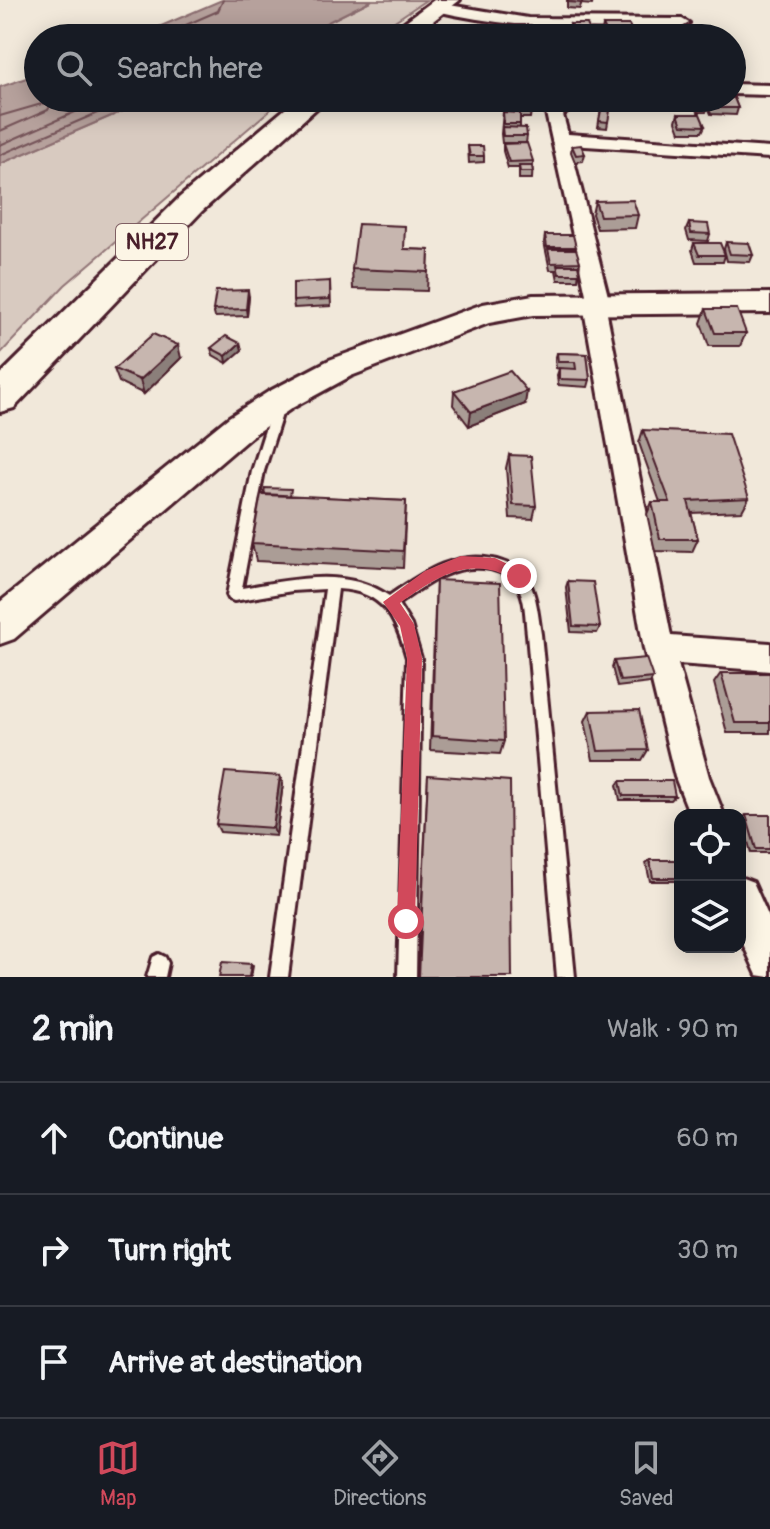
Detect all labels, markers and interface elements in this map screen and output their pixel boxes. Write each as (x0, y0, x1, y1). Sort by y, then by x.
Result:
search box (24, 24, 746, 112)
icon: search (52, 46, 96, 90)
text: Search here (116, 50, 263, 87)
road number: NH27 (116, 224, 188, 260)
route end (501, 558, 537, 594)
map controls (674, 809, 746, 953)
button: locate (674, 809, 746, 881)
button: layers (674, 881, 746, 953)
route start (388, 903, 424, 939)
text: 2 min (32, 1008, 114, 1051)
text: Walk · 90 m (607, 1013, 738, 1045)
icon: ahead (32, 1116, 76, 1160)
text: Continue (108, 1120, 223, 1157)
text: 60 m (676, 1122, 738, 1154)
icon: right (32, 1228, 76, 1272)
text: Turn right (108, 1232, 231, 1269)
text: 30 m (677, 1234, 738, 1266)
icon: arrive (32, 1340, 76, 1384)
text: Arrive at destination (108, 1344, 362, 1381)
tab: Map (96, 1436, 140, 1512)
tab: Directions (333, 1436, 426, 1512)
tab: Saved (619, 1436, 674, 1512)

